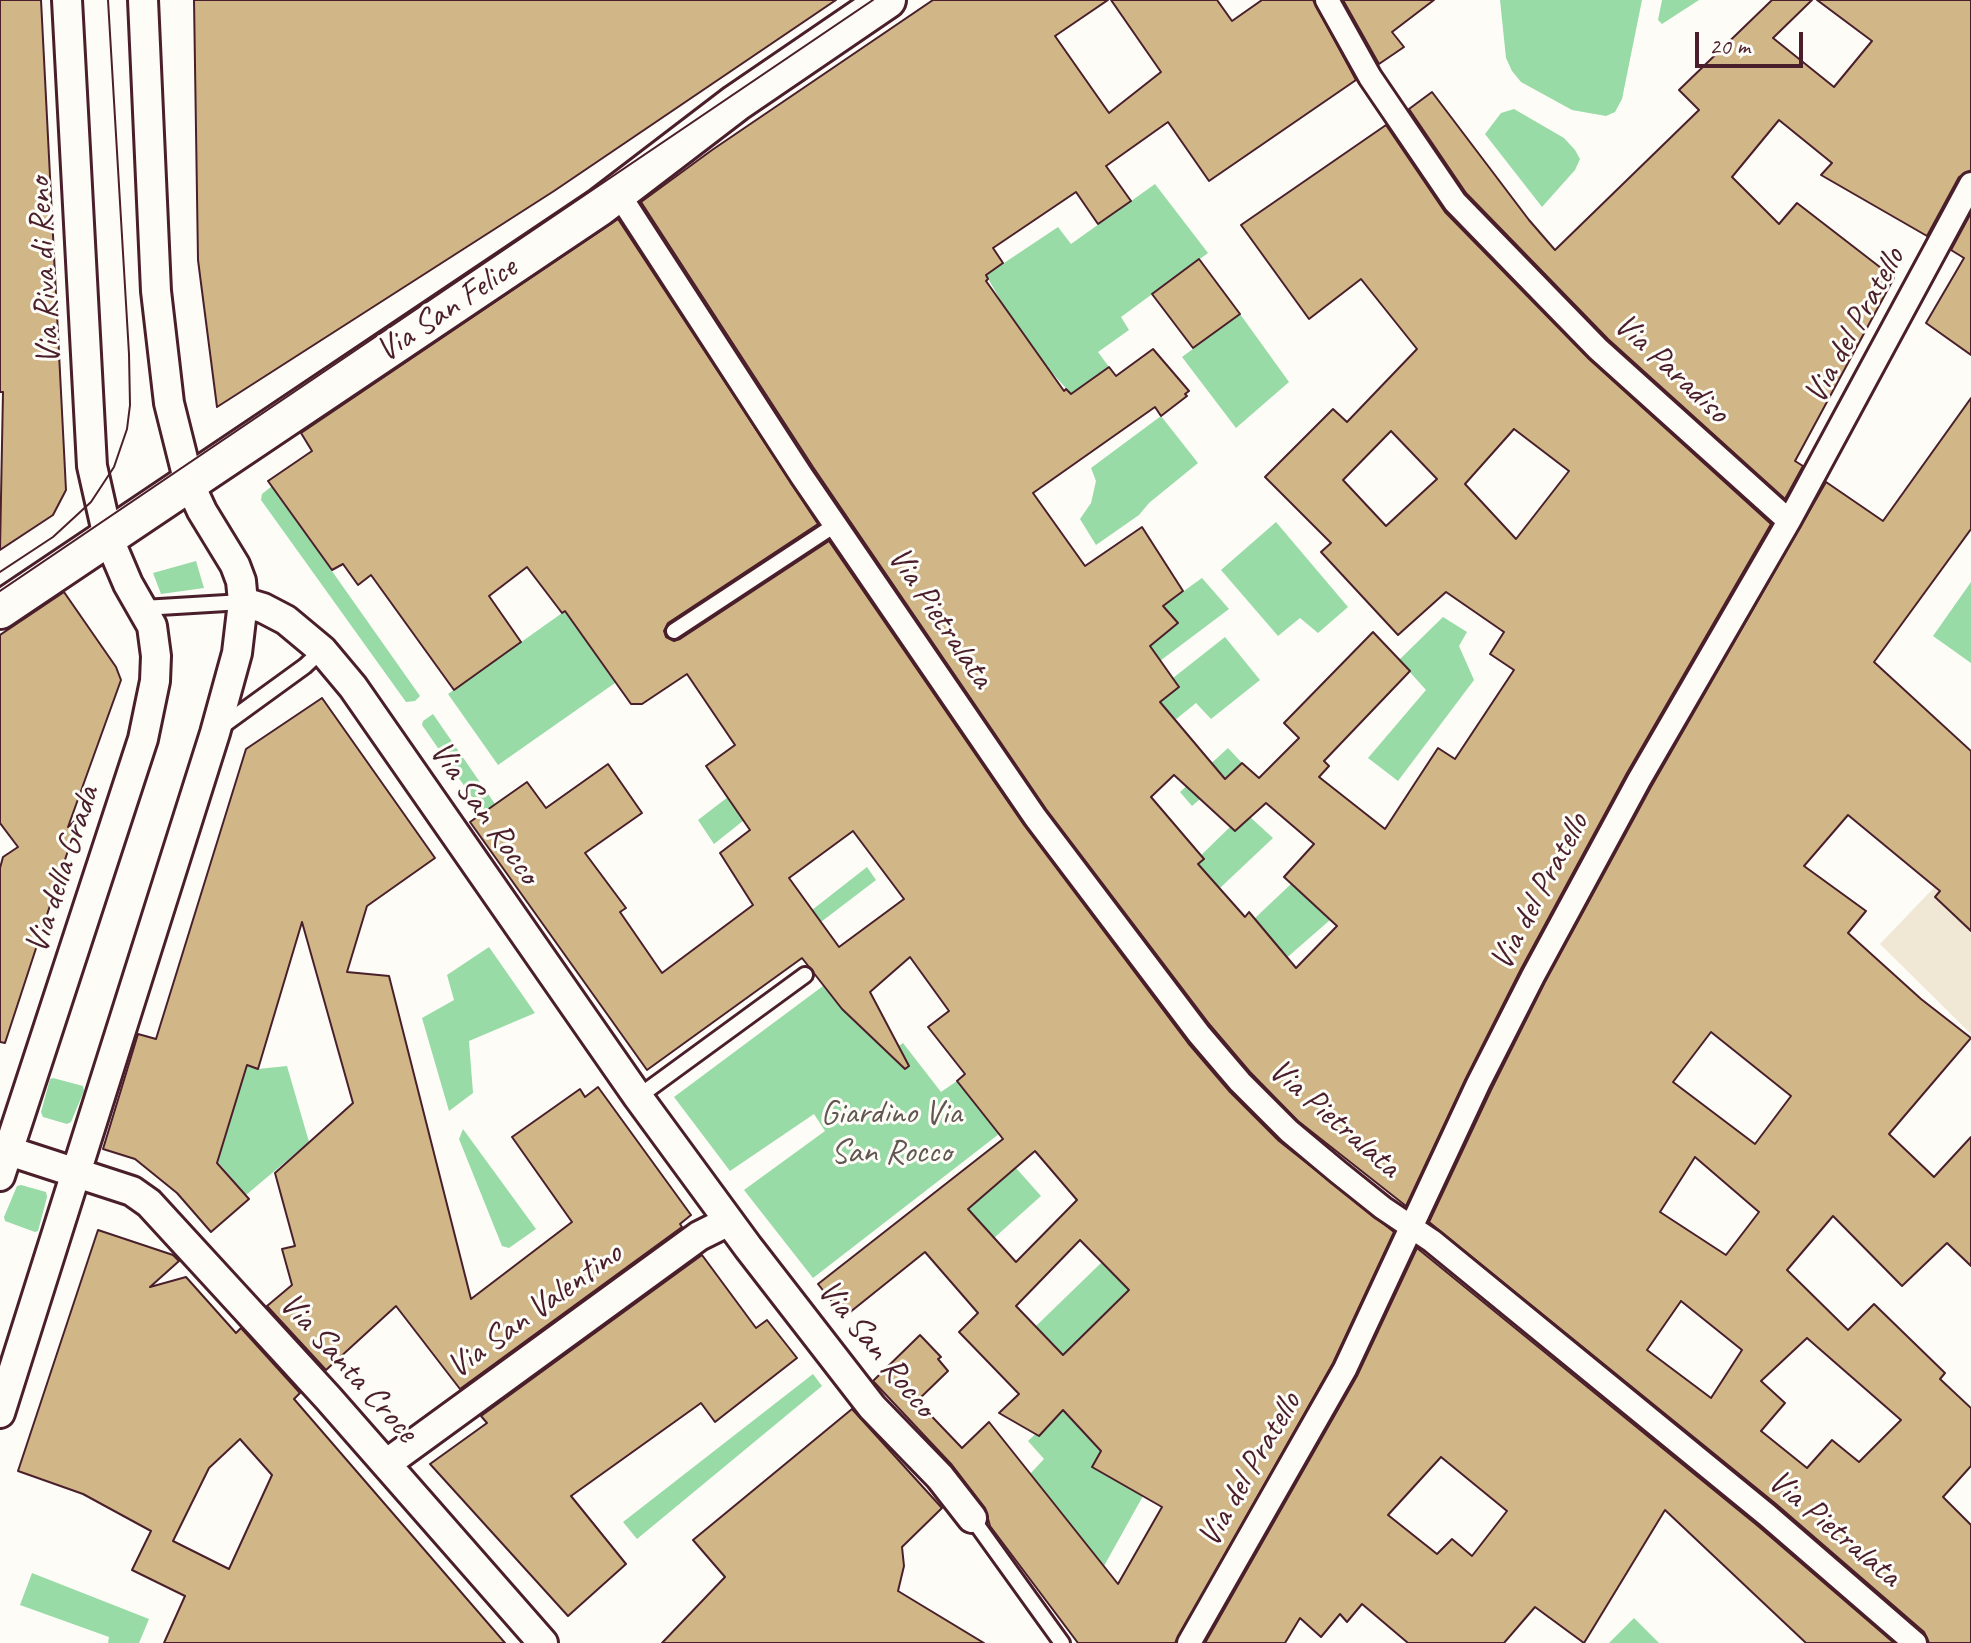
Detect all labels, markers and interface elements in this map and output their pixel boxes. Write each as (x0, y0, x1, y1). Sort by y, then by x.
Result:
scale bar (1699, 16, 1807, 66)
text: 20 m (1709, 31, 1750, 61)
street label: Via Riva di Reno (20, 176, 70, 366)
street label: Via del Pratello (1796, 241, 1914, 411)
street label: Via San Felice (369, 248, 525, 372)
street label: Via Paradiso (1605, 305, 1737, 433)
street label: Via Pietralata (878, 540, 1002, 696)
street label: Via San Rocco (420, 734, 548, 892)
street label: Via della Grada (17, 781, 109, 959)
street label: Via del Pratello (1482, 807, 1598, 977)
street label: Via Pietralata (1260, 1051, 1408, 1187)
park label: Giardino Via San Rocco (820, 1094, 962, 1174)
street label: Via San Valentino (440, 1234, 630, 1388)
street label: Via San Rocco (808, 1272, 944, 1426)
street label: Via Santa Croce (270, 1285, 426, 1451)
street label: Via del Pratello (1189, 1385, 1311, 1555)
street label: Via Pietralata (1759, 1462, 1909, 1596)

